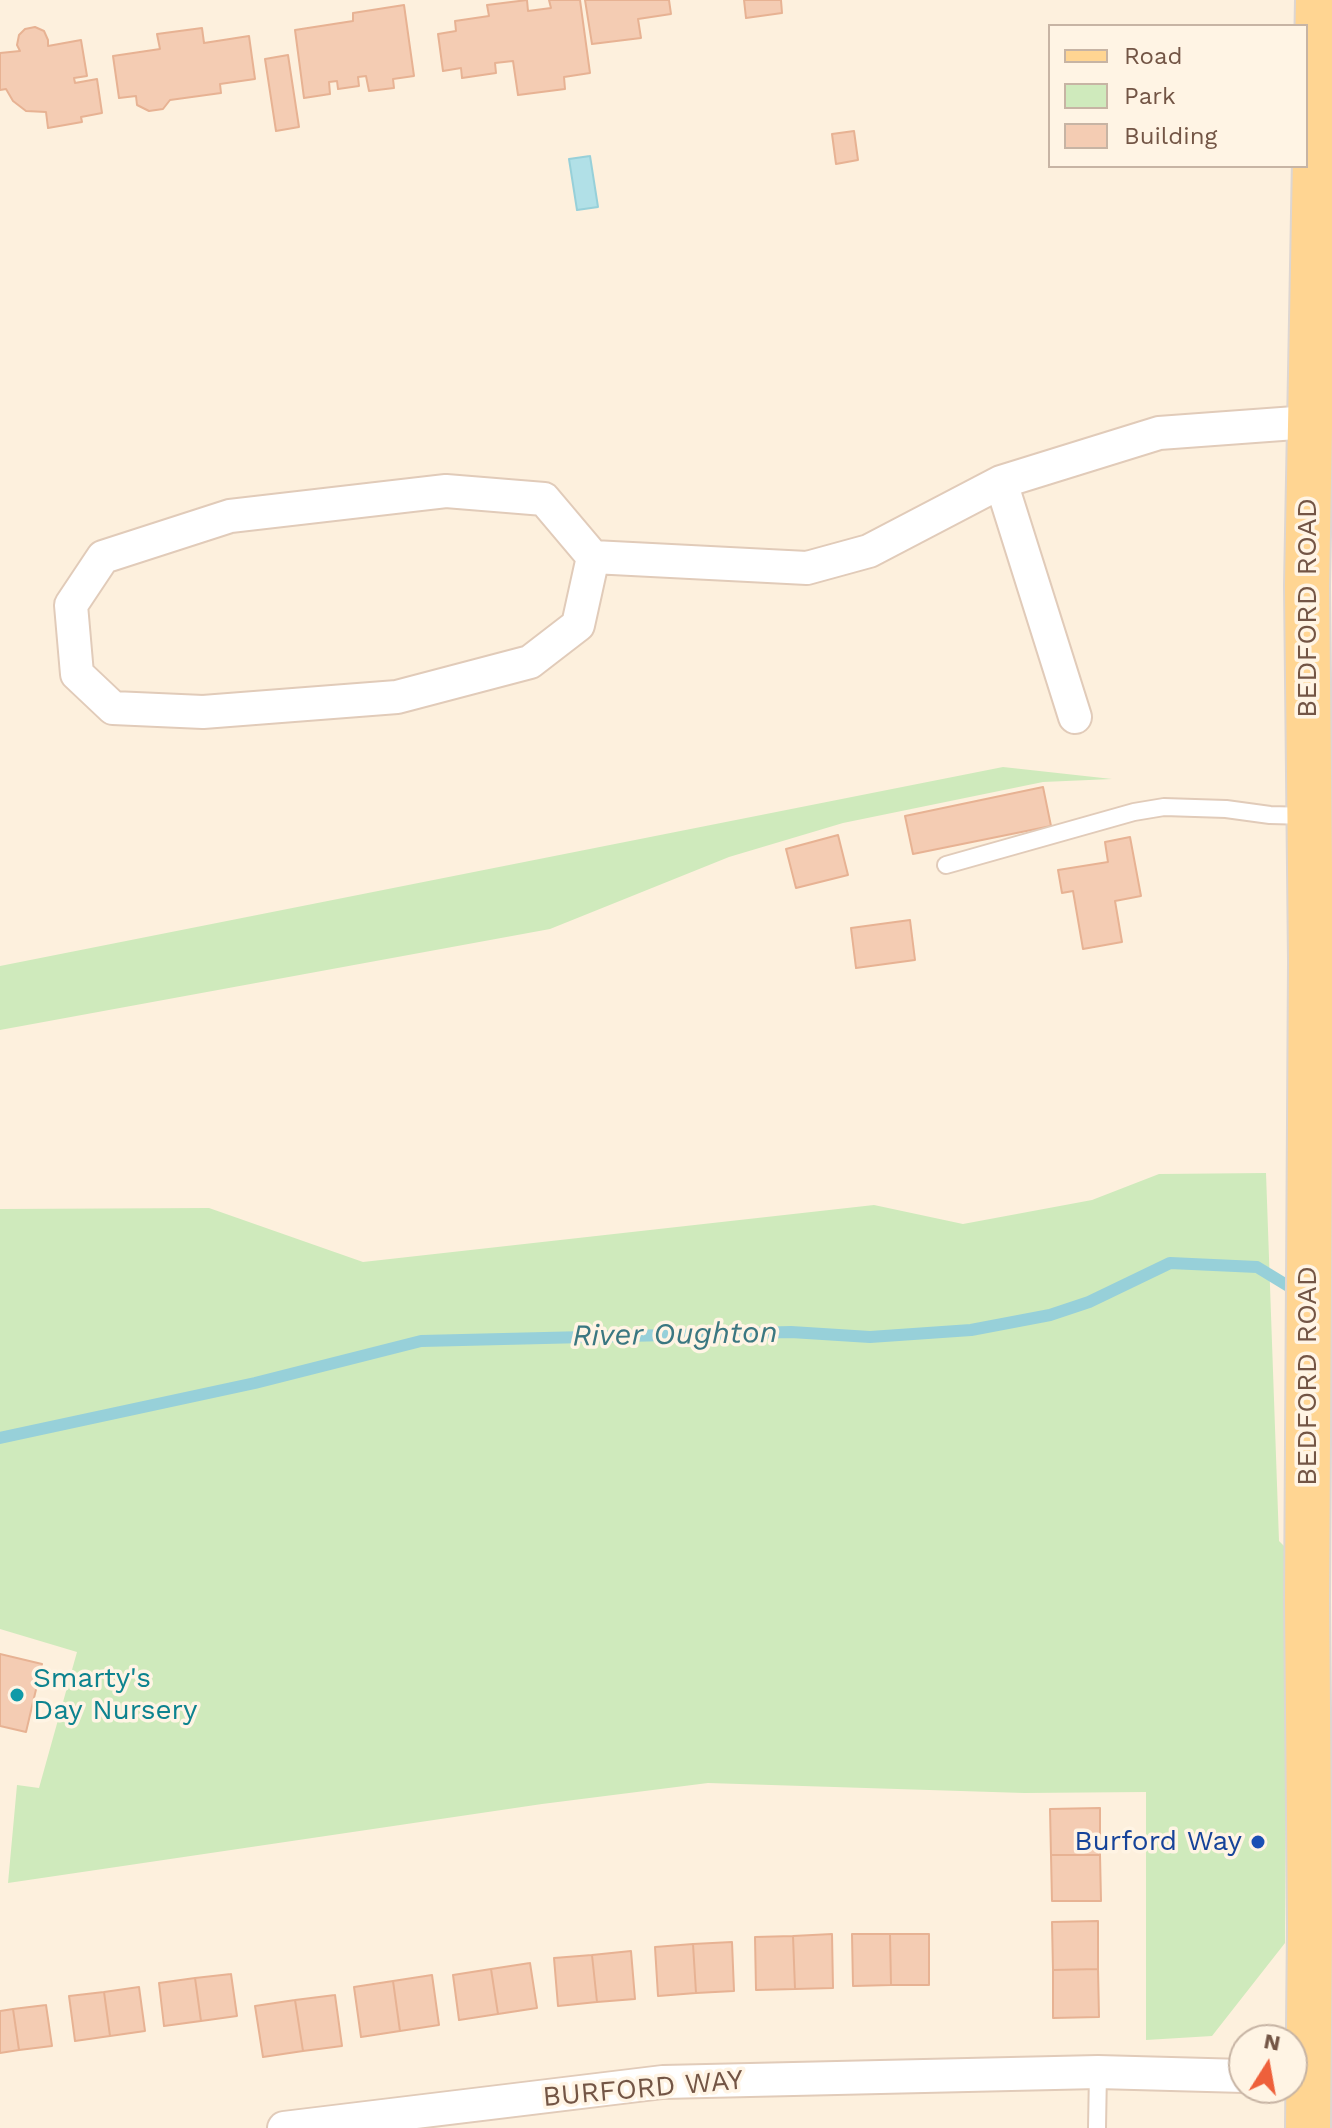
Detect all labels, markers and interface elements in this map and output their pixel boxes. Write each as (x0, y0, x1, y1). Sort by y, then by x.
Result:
legend (1048, 24, 1308, 168)
text: Road (1124, 42, 1183, 70)
text: Park (1124, 82, 1176, 110)
text: Building (1124, 122, 1217, 150)
street label: BEDFORD ROAD (1291, 498, 1325, 718)
street label: BEDFORD ROAD (1291, 1266, 1325, 1486)
water label: River Oughton (572, 1315, 778, 1355)
place label: Smarty's Day Nursery (33, 1662, 197, 1728)
marker: Smarty's Day Nursery (8, 1686, 26, 1704)
place label: Burford Way (1074, 1825, 1242, 1859)
marker: Burford Way (1249, 1833, 1267, 1851)
north arrow (1228, 2024, 1308, 2104)
text: N (1262, 2028, 1283, 2056)
street label: BURFORD WAY (541, 2063, 745, 2115)

